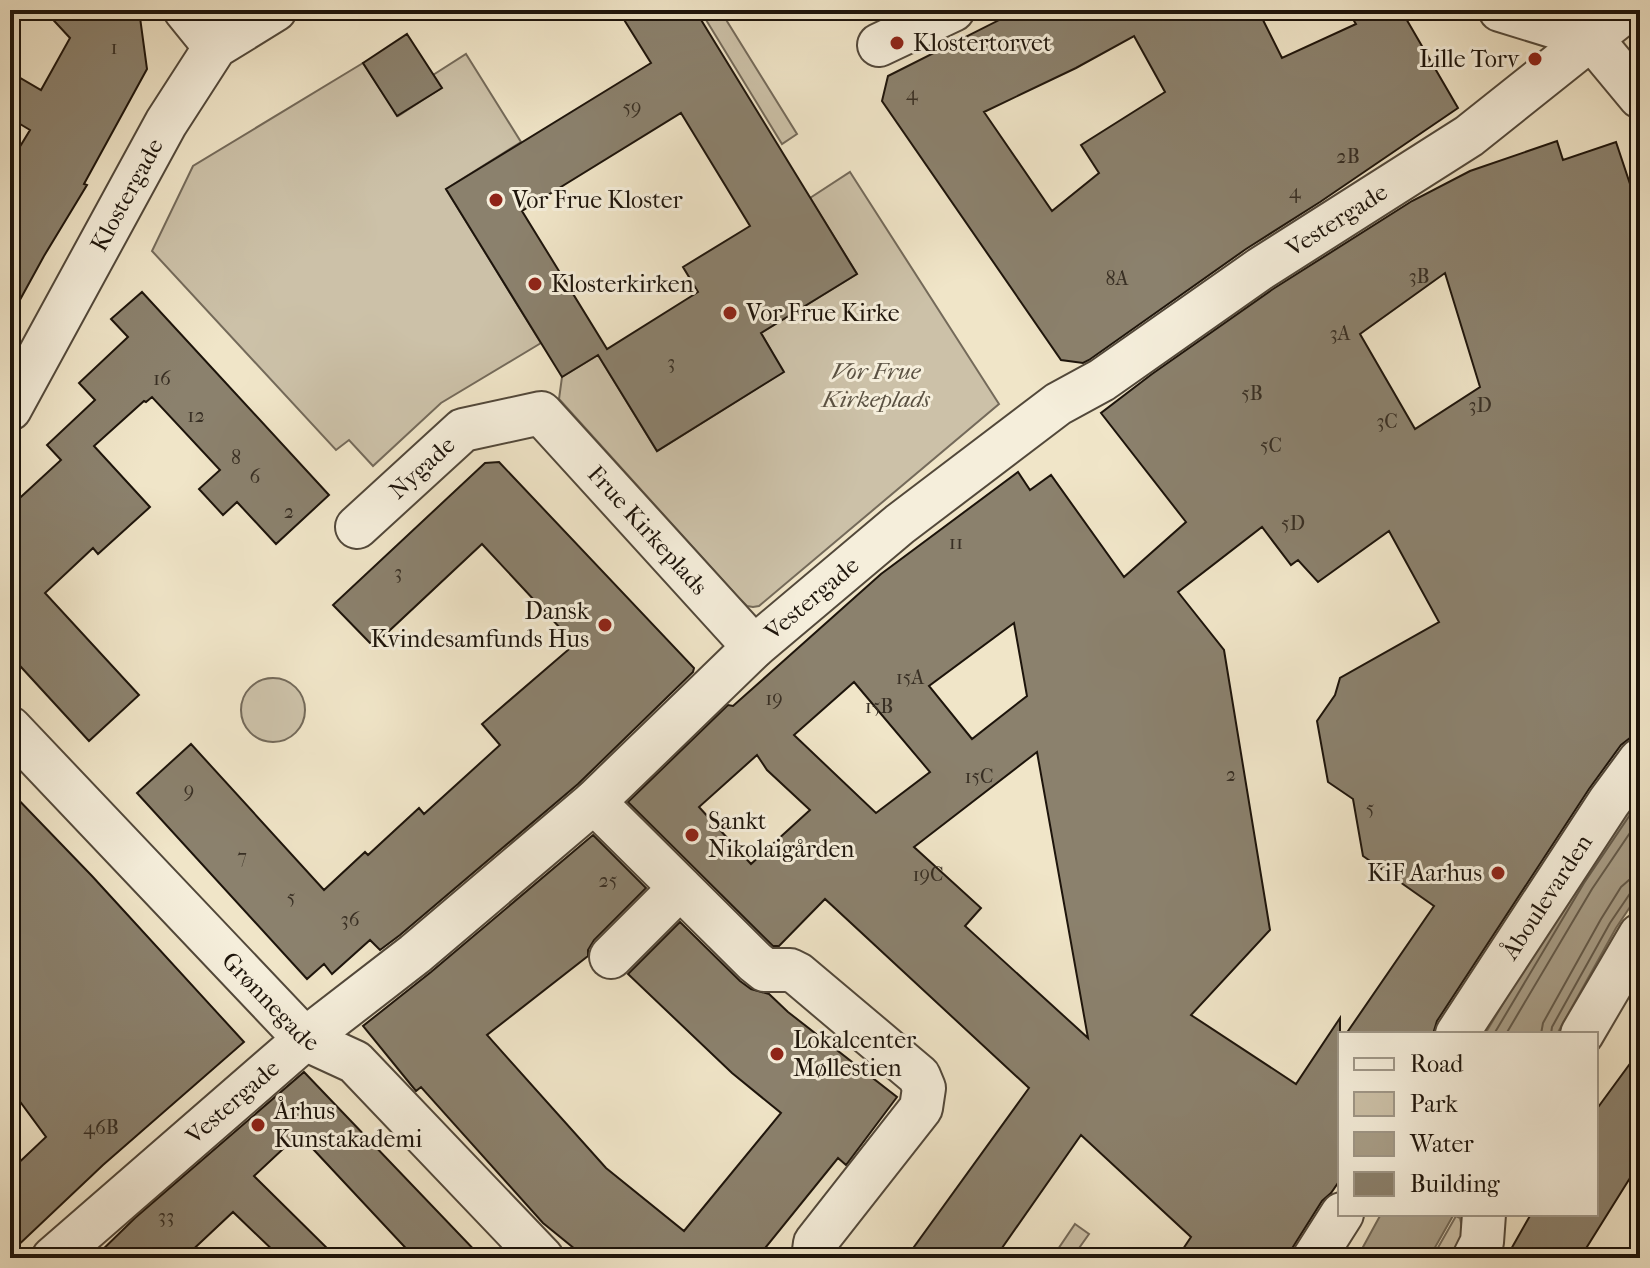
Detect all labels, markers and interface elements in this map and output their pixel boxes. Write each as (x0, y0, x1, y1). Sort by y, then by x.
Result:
place label: Klostertorvet (913, 29, 1052, 57)
marker: Klostertorvet (888, 34, 906, 52)
house number: 1 (110, 36, 118, 59)
place label: Lille Torv (1419, 45, 1520, 73)
marker: Lille Torv (1526, 50, 1544, 68)
house number: 4 (906, 82, 919, 105)
house number: 59 (622, 96, 642, 119)
street label: Klostergade (85, 133, 169, 256)
house number: 2B (1336, 145, 1360, 168)
street label: Vestergade (1280, 178, 1393, 263)
house number: 4 (1289, 180, 1302, 203)
place label: Vor Frue Kloster (511, 186, 684, 214)
marker: Vor Frue Kloster (487, 191, 505, 209)
house number: 3B (1408, 265, 1430, 288)
house number: 8A (1105, 267, 1130, 290)
place label: Klosterkirken (551, 270, 694, 298)
marker: Klosterkirken (526, 275, 544, 293)
place label: Vor Frue Kirke (745, 299, 900, 327)
marker: Vor Frue Kirke (721, 304, 739, 322)
house number: 3A (1329, 322, 1352, 345)
house number: 3 (667, 351, 675, 374)
park label: Vor Frue Kirkeplads (820, 357, 931, 413)
house number: 16 (153, 367, 171, 390)
house number: 5B (1241, 382, 1263, 405)
house number: 3D (1468, 394, 1492, 417)
house number: 12 (187, 404, 205, 427)
house number: 3C (1376, 410, 1398, 433)
street label: Nygade (383, 431, 461, 505)
house number: 5C (1260, 434, 1282, 457)
house number: 8 (231, 446, 241, 469)
street label: Frue Kirkeplads (582, 460, 714, 601)
house number: 6 (250, 465, 261, 488)
house number: 2 (284, 500, 294, 523)
house number: 5D (1281, 512, 1305, 535)
house number: 11 (949, 531, 963, 554)
street label: Vestergade (758, 551, 865, 647)
house number: 3 (394, 561, 402, 584)
place label: Dansk Kvindesamfunds Hus (371, 597, 590, 653)
marker: Dansk Kvindesamfunds Hus (596, 616, 614, 634)
house number: 15A (896, 666, 925, 689)
house number: 19 (765, 687, 783, 710)
house number: 15B (865, 695, 893, 718)
house number: 2 (1226, 763, 1236, 786)
house number: 15C (964, 765, 994, 788)
house number: 9 (184, 779, 194, 802)
house number: 5 (1366, 797, 1374, 820)
place label: Sankt Nikolaigården (708, 807, 854, 863)
marker: Sankt Nikolaigården (683, 826, 701, 844)
street label: Åboulevarden (1494, 829, 1598, 965)
house number: 7 (237, 845, 247, 868)
place label: KiF Aarhus (1367, 859, 1482, 887)
house number: 19C (912, 863, 944, 886)
marker: KiF Aarhus (1489, 864, 1507, 882)
house number: 25 (599, 869, 617, 892)
house number: 5 (287, 886, 295, 909)
house number: 36 (340, 908, 360, 931)
street label: Grønnegade (216, 946, 323, 1057)
place label: Lokalcenter Møllestien (793, 1026, 917, 1082)
legend (1338, 1032, 1598, 1216)
marker: Lokalcenter Møllestien (768, 1045, 786, 1063)
text: Road (1410, 1050, 1464, 1078)
street label: Vestergade (179, 1054, 285, 1151)
text: Park (1410, 1090, 1458, 1118)
place label: Århus Kunstakademi (273, 1096, 422, 1153)
house number: 46B (83, 1116, 119, 1139)
marker: Århus Kunstakademi (249, 1116, 267, 1134)
text: Water (1409, 1130, 1474, 1158)
text: Building (1410, 1170, 1501, 1198)
house number: 33 (158, 1205, 174, 1228)

